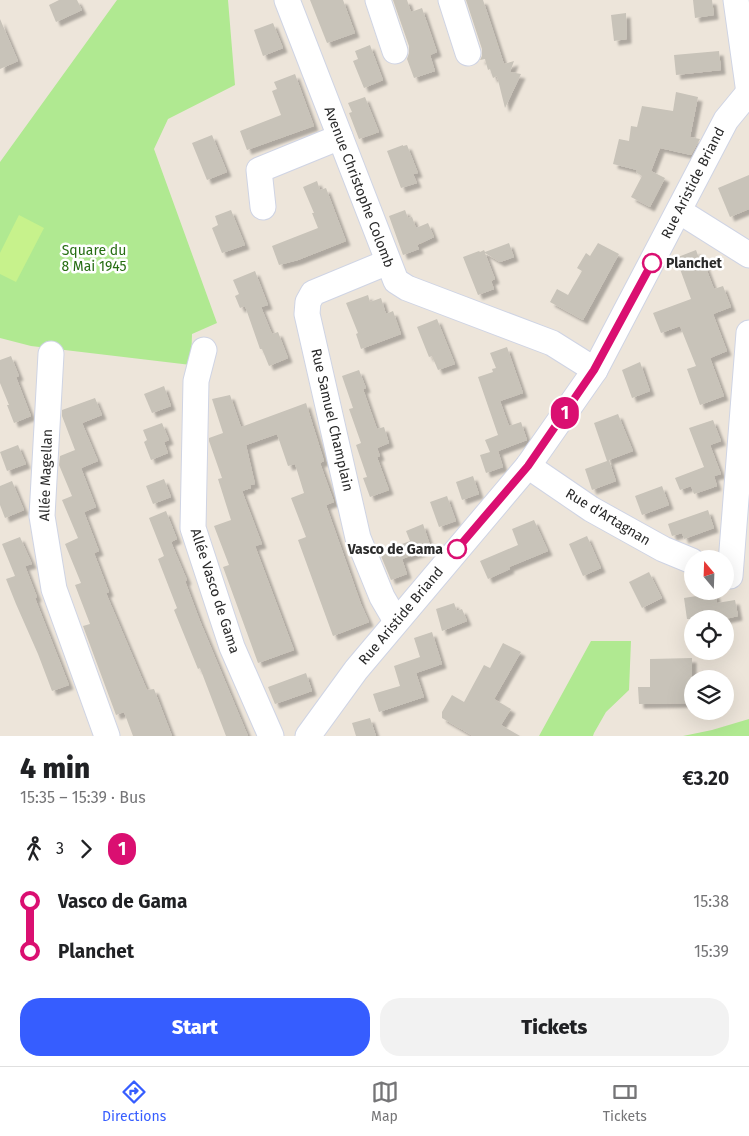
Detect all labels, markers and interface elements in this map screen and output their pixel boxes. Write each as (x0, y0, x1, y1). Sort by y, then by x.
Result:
street label: Avenue Christophe Colomb (320, 104, 398, 270)
street label: Rue Aristide Briand (658, 125, 728, 241)
park label: Square du 8 Mai 1945 (61, 242, 127, 275)
marker: Planchet (642, 253, 662, 273)
place label: Planchet (666, 255, 723, 272)
street label: Rue Samuel Champlain (307, 347, 357, 493)
line badge: 1 (549, 397, 581, 429)
text: 1 (561, 402, 569, 424)
street label: Allée Magellan (36, 429, 56, 521)
street label: Rue d'Artagnan (562, 485, 654, 549)
street label: Allée Vasco de Gama (187, 526, 243, 656)
marker: Vasco de Gama (447, 539, 467, 559)
place label: Vasco de Gama (347, 541, 443, 558)
north arrow (684, 550, 734, 600)
map controls (684, 550, 734, 720)
street label: Rue Aristide Briand (355, 564, 447, 668)
button: locate (684, 610, 734, 660)
button: layers (684, 670, 734, 720)
text: 4 min (20, 752, 90, 785)
text: €3.20 (682, 767, 729, 790)
text: 15:35 – 15:39 · Bus (20, 788, 146, 807)
icon: walk (20, 835, 48, 863)
icon: forward (72, 835, 100, 863)
text: 1 (118, 838, 126, 860)
text: 3 (56, 839, 64, 858)
text: Vasco de Gama (58, 890, 187, 913)
text: 15:38 (693, 892, 729, 911)
text: Planchet (58, 940, 134, 963)
text: 15:39 (694, 942, 729, 961)
button: Start (20, 998, 370, 1056)
button: Tickets (380, 998, 729, 1056)
tab: Directions (102, 1078, 166, 1125)
tab: Map (371, 1078, 399, 1125)
tab: Tickets (603, 1078, 647, 1125)

